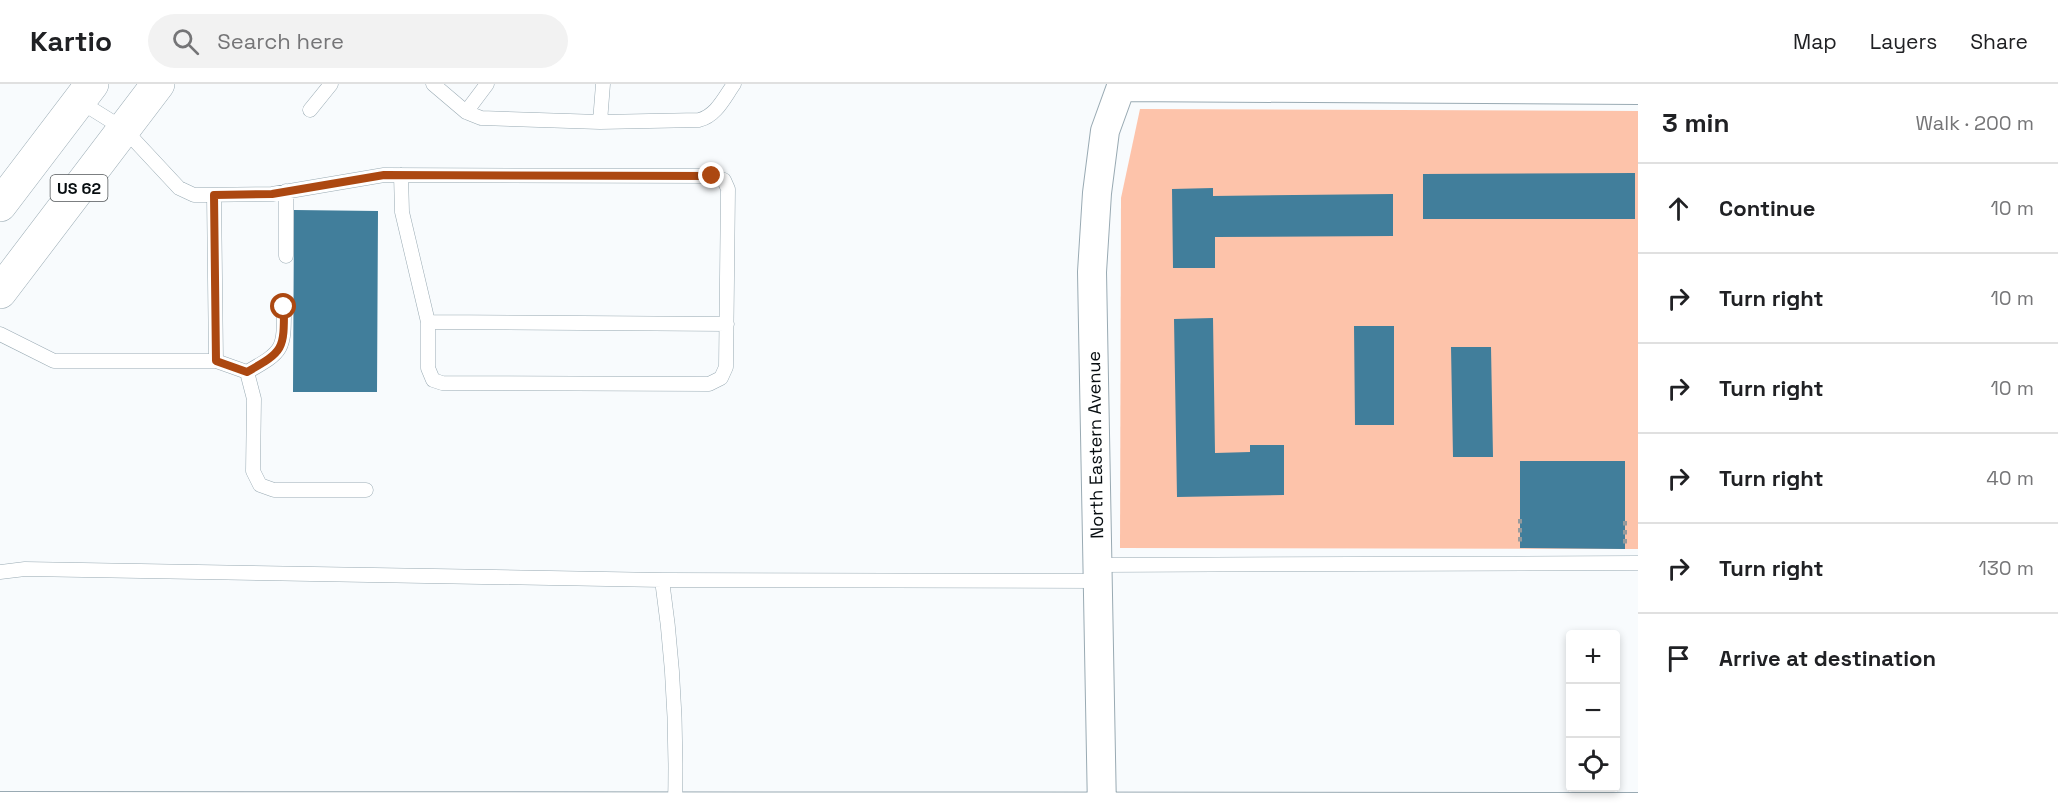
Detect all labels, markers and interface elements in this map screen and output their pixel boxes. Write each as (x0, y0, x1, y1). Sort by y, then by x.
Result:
search box (148, 14, 568, 68)
text: Kartio (30, 23, 112, 59)
icon: search (169, 25, 202, 58)
text: Search here (217, 27, 344, 55)
text: Map (1793, 28, 1837, 55)
text: Layers (1870, 28, 1937, 55)
text: Share (1970, 28, 2028, 55)
text: 3 min (1662, 106, 1730, 140)
text: Walk · 200 m (1915, 110, 2034, 136)
route end (698, 162, 724, 188)
road number: US 62 (50, 175, 107, 201)
icon: ahead (1662, 192, 1695, 225)
text: Continue (1719, 194, 1815, 222)
text: 10 m (1990, 195, 2034, 221)
icon: right (1662, 282, 1695, 315)
text: Turn right (1719, 284, 1824, 312)
text: 10 m (1990, 285, 2034, 311)
route start (270, 293, 296, 319)
street label: North Eastern Avenue (1082, 351, 1108, 539)
icon: right (1662, 372, 1695, 405)
text: Turn right (1719, 374, 1824, 402)
text: 10 m (1990, 375, 2034, 401)
icon: right (1662, 462, 1695, 495)
text: Turn right (1719, 464, 1824, 492)
text: 40 m (1986, 465, 2034, 491)
icon: right (1662, 552, 1695, 585)
text: Turn right (1719, 554, 1824, 582)
text: 130 m (1978, 555, 2034, 581)
map controls (1566, 630, 1620, 792)
button: + (1566, 630, 1620, 684)
icon: arrive (1662, 642, 1695, 675)
text: Arrive at destination (1719, 644, 1936, 672)
button: − (1566, 684, 1620, 738)
button: locate (1566, 738, 1620, 792)

